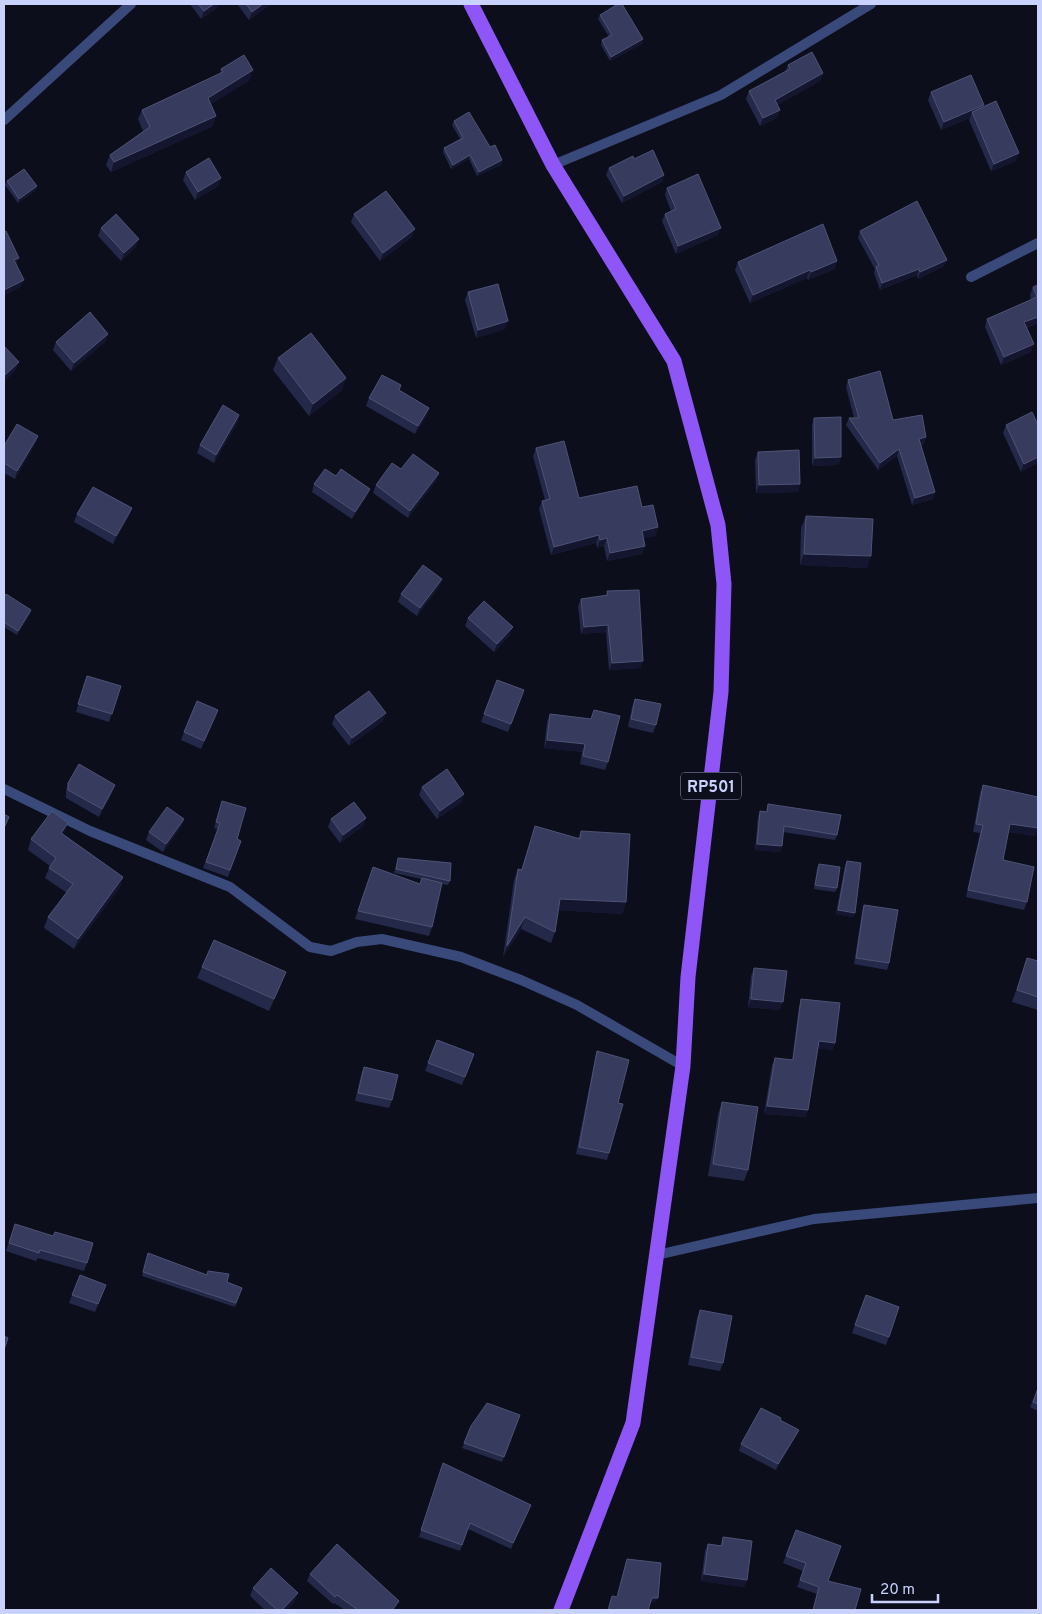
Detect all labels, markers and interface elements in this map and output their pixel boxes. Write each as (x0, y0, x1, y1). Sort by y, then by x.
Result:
road number: RP501 (681, 772, 741, 799)
scale bar (872, 1572, 938, 1604)
text: 20 m (880, 1581, 915, 1600)

